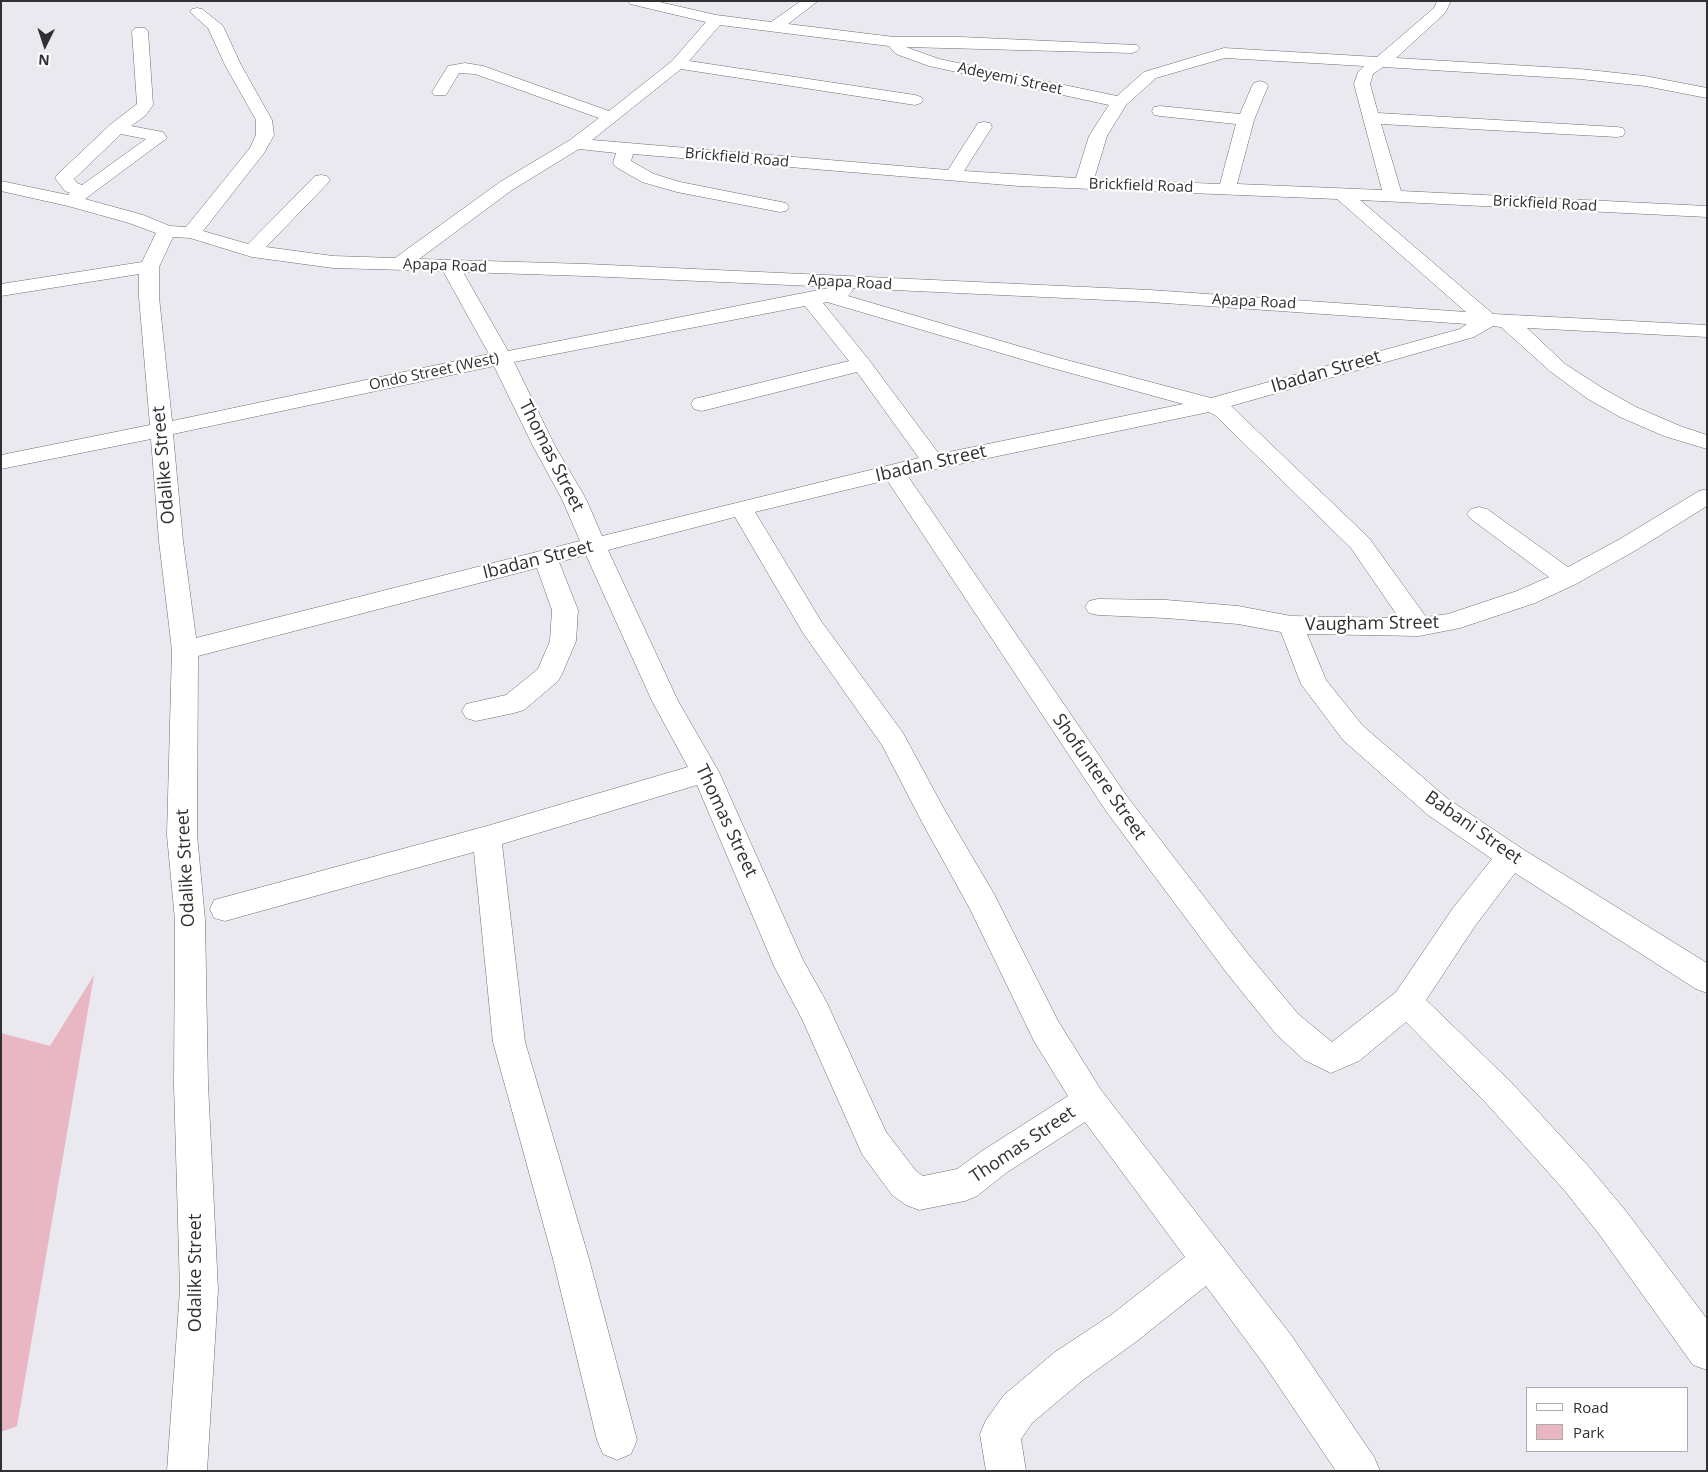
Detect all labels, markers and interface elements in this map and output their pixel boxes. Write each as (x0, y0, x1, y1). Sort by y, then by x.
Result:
north arrow (20, 20, 70, 70)
text: N (38, 51, 50, 70)
street label: Adeyemi Street (956, 59, 1064, 99)
street label: Brickfield Road (684, 144, 790, 172)
street label: Brickfield Road (1088, 175, 1194, 197)
street label: Brickfield Road (1492, 192, 1598, 216)
street label: Apapa Road (403, 256, 487, 276)
street label: Apapa Road (807, 272, 893, 294)
street label: Apapa Road (1211, 291, 1297, 313)
street label: Ibadan Street (1269, 346, 1383, 398)
street label: Ondo Street (West) (367, 349, 501, 395)
street label: Thomas Street (514, 397, 588, 515)
street label: Odalike Street (148, 405, 180, 525)
street label: Ibadan Street (873, 441, 989, 487)
street label: Ibadan Street (481, 536, 595, 584)
street label: Vaugham Street (1305, 612, 1439, 636)
street label: Shofuntere Street (1047, 710, 1151, 844)
street label: Thomas Street (690, 761, 762, 881)
street label: Babani Street (1420, 787, 1526, 869)
street label: Odalike Street (172, 808, 200, 928)
street label: Thomas Street (966, 1102, 1080, 1188)
street label: Odalike Street (185, 1214, 207, 1332)
legend (1526, 1387, 1688, 1452)
text: Road (1573, 1397, 1609, 1417)
text: Park (1573, 1422, 1604, 1442)

